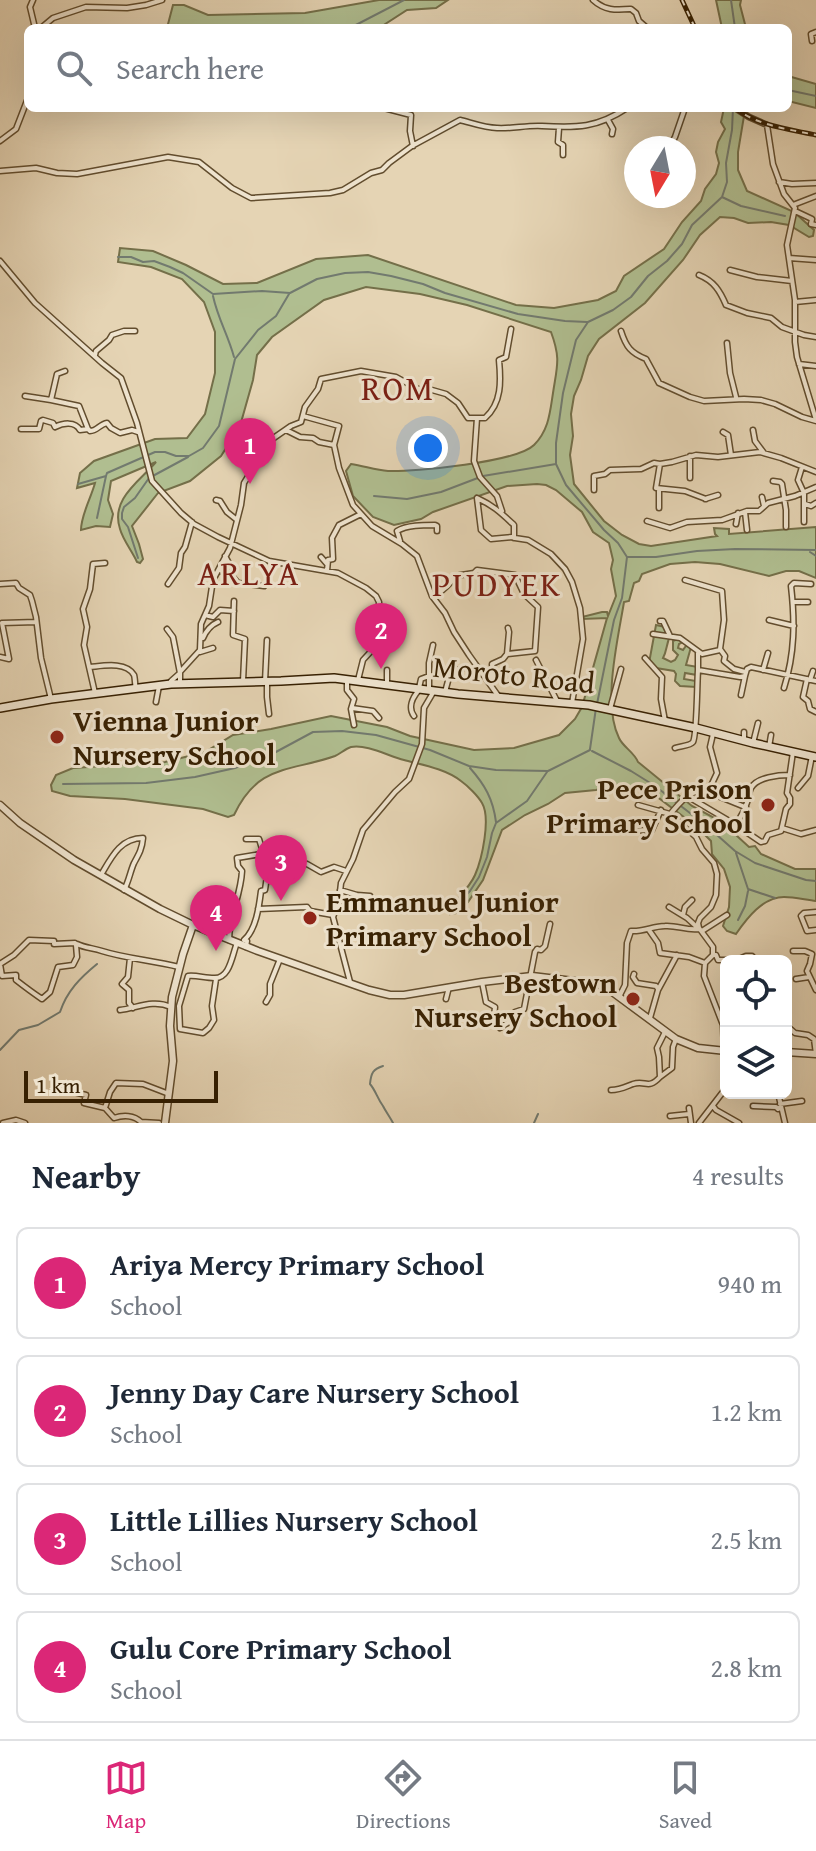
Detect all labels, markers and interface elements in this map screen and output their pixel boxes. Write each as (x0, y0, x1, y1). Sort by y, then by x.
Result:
search box (24, 24, 792, 112)
icon: search (52, 46, 96, 90)
text: Search here (116, 46, 264, 90)
north arrow (624, 136, 696, 208)
district label: ROM (361, 363, 435, 412)
pin: 1 (224, 418, 276, 484)
your location (408, 428, 448, 468)
district label: ARLYA (198, 548, 300, 597)
district label: PUDYEK (432, 559, 562, 608)
pin: 2 (355, 603, 407, 669)
street label: Moroto Road (431, 644, 597, 704)
place label: Vienna Junior Nursery School (73, 698, 276, 776)
marker: Vienna Junior Nursery School (48, 728, 66, 746)
place label: Pece Prison Primary School (547, 766, 752, 844)
marker: Pece Prison Primary School (759, 796, 777, 814)
pin: 3 (255, 835, 307, 901)
place label: Emmanuel Junior Primary School (326, 879, 559, 957)
pin: 4 (190, 885, 242, 951)
marker: Emmanuel Junior Primary School (301, 909, 319, 927)
map controls (720, 955, 792, 1099)
button: locate (720, 955, 792, 1027)
place label: Bestown Nursery School (414, 960, 617, 1038)
marker: Bestown Nursery School (624, 990, 642, 1008)
button: layers (720, 1027, 792, 1099)
scale bar (24, 1067, 218, 1103)
text: 1 km (36, 1069, 81, 1101)
text: Nearby (32, 1151, 141, 1200)
text: 4 results (692, 1156, 784, 1195)
text: Ariya Mercy Primary School (110, 1242, 484, 1286)
text: 1 (53, 1264, 67, 1303)
text: 940 m (717, 1264, 782, 1303)
text: School (110, 1286, 182, 1325)
text: Jenny Day Care Nursery School (110, 1370, 519, 1414)
text: 2 (53, 1392, 67, 1431)
text: 1.2 km (710, 1392, 782, 1431)
text: School (110, 1414, 182, 1453)
text: Little Lillies Nursery School (110, 1498, 478, 1542)
text: 3 (53, 1520, 67, 1559)
text: 2.5 km (710, 1520, 782, 1559)
text: School (110, 1542, 182, 1581)
text: Gulu Core Primary School (110, 1626, 452, 1670)
text: 4 (53, 1648, 67, 1687)
text: 2.8 km (710, 1648, 782, 1687)
text: School (110, 1670, 182, 1709)
tab: Map (104, 1756, 148, 1836)
tab: Directions (356, 1756, 451, 1836)
tab: Saved (659, 1756, 712, 1836)

